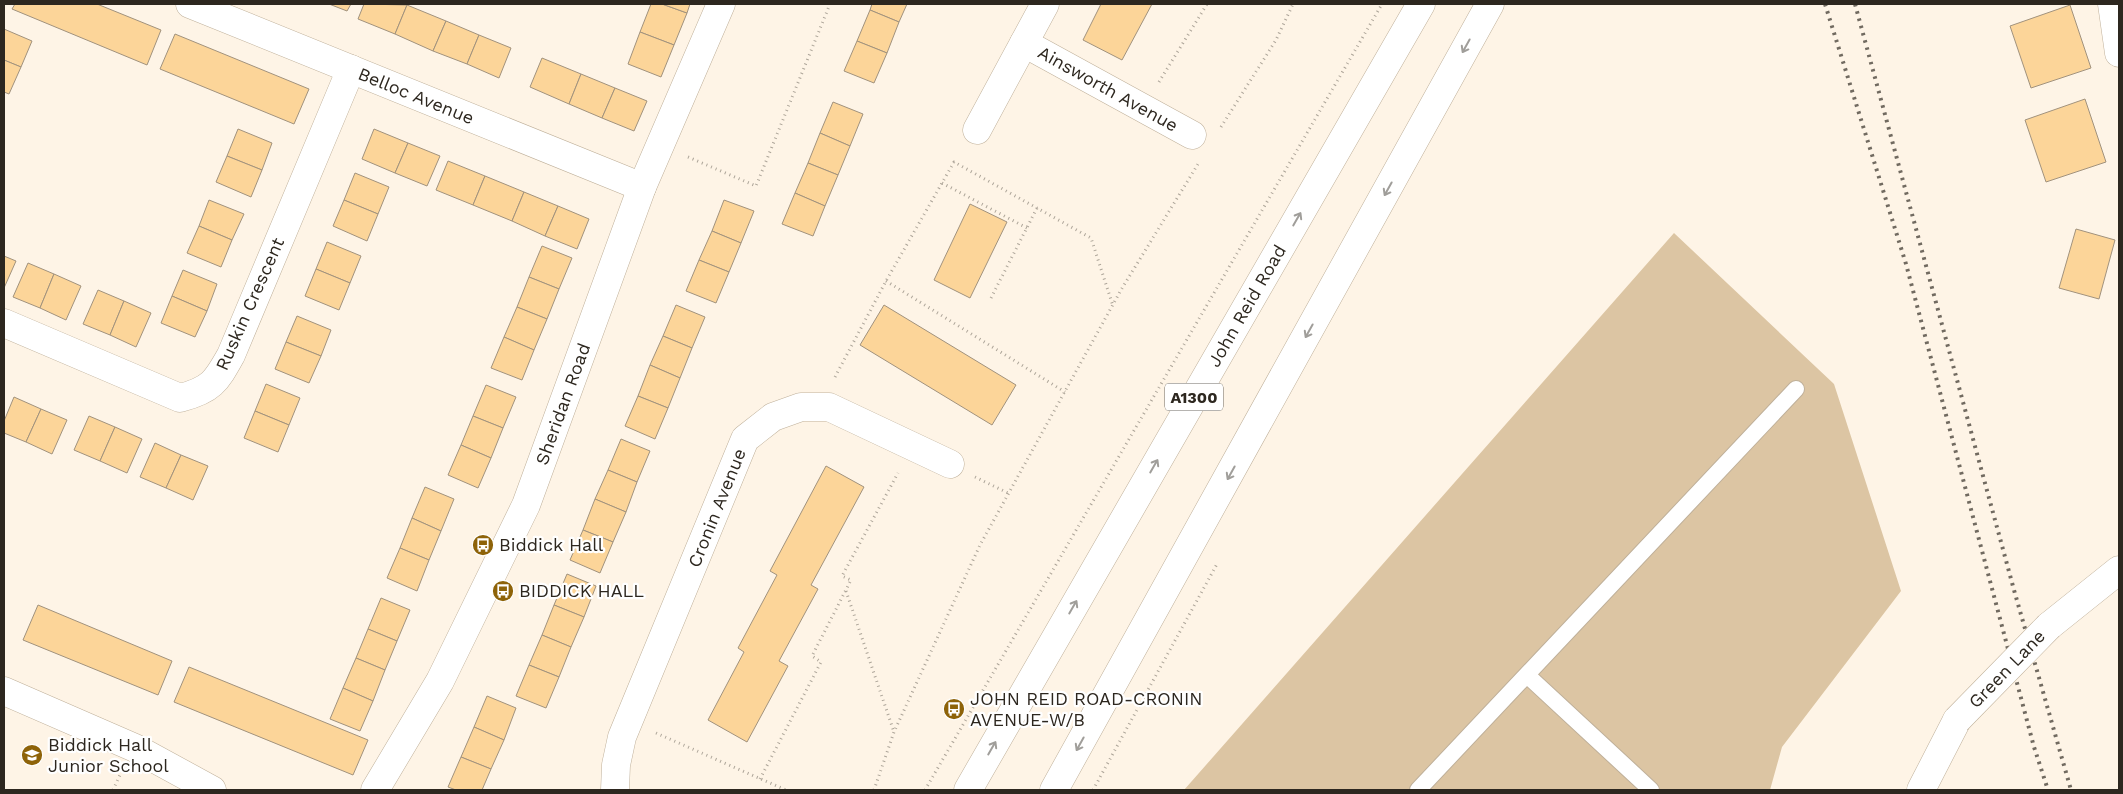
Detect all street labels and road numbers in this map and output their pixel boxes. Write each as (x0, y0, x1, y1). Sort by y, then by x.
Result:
street label: Ainsworth Avenue (1035, 41, 1182, 136)
street label: Belloc Avenue (355, 63, 477, 128)
street label: Ruskin Crescent (211, 234, 288, 373)
street label: John Reid Road (1203, 241, 1290, 371)
street label: Sheridan Road (531, 340, 594, 468)
road number: A1300 (1165, 384, 1223, 411)
street label: Cronin Avenue (683, 445, 750, 570)
street label: Green Lane (1964, 625, 2049, 712)

